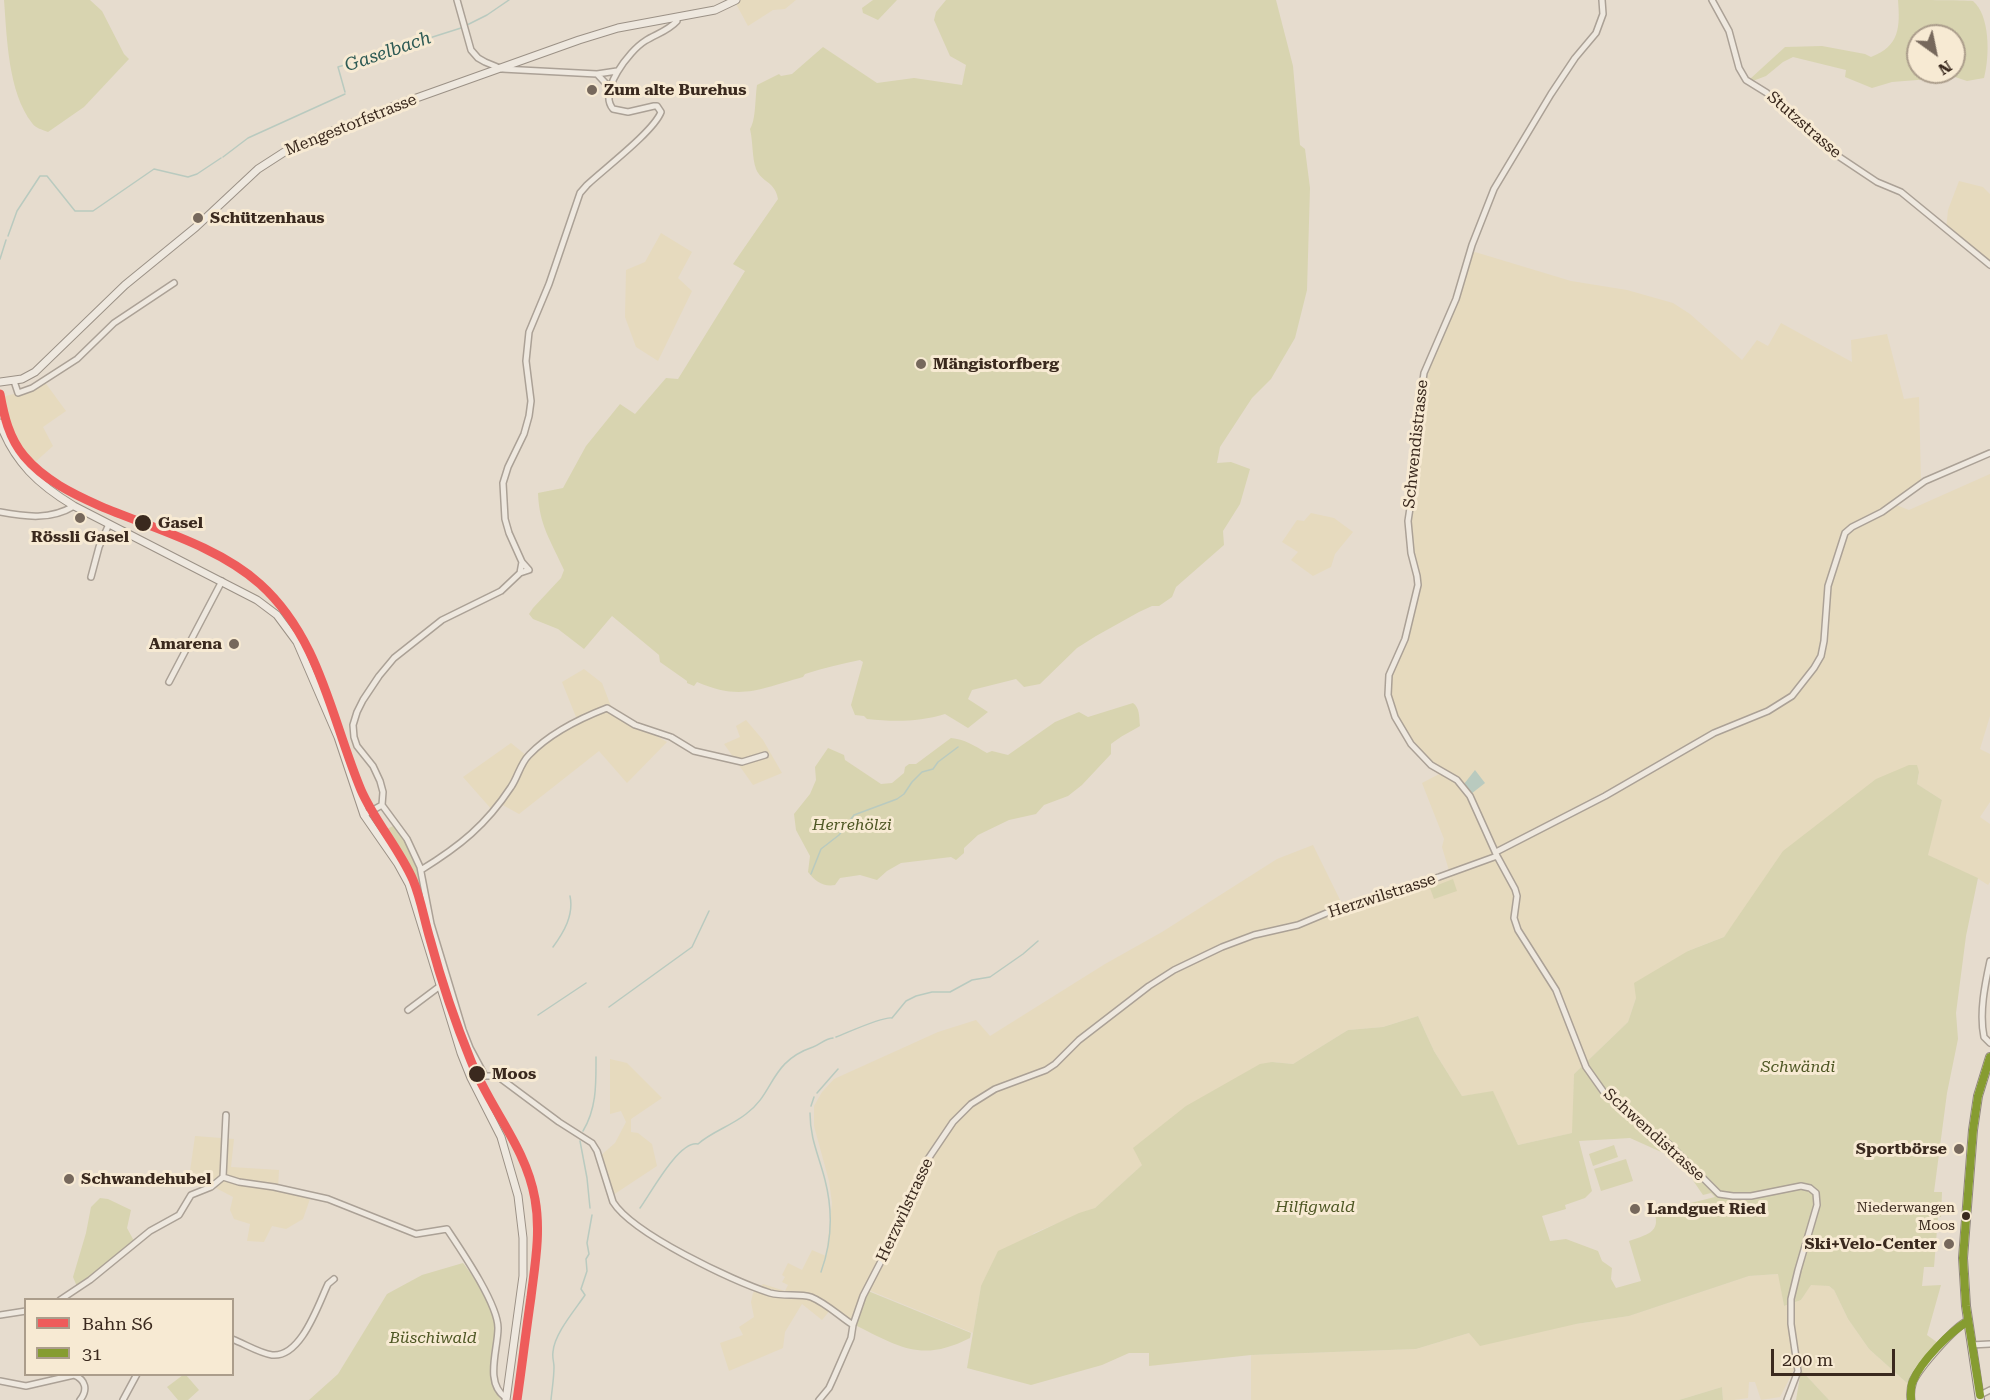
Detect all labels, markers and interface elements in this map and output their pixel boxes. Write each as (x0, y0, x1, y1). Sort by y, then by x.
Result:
north arrow (1906, 24, 1966, 84)
water label: Gaselbach (342, 27, 434, 77)
text: N (1935, 57, 1955, 79)
place label: Zum alte Burehus (604, 80, 746, 100)
marker: Zum alte Burehus (585, 83, 599, 97)
street label: Stutzstrasse (1763, 88, 1845, 162)
street label: Mengestorfstrasse (282, 90, 420, 160)
place label: Schützenhaus (210, 208, 325, 228)
marker: Schützenhaus (191, 211, 205, 225)
place label: Mängistorfberg (933, 354, 1059, 374)
marker: Mängistorfberg (914, 357, 928, 371)
street label: Schwendistrasse (1400, 379, 1432, 509)
marker: Rössli Gasel (73, 511, 87, 525)
marker: Gasel (133, 513, 153, 533)
place label: Gasel (158, 513, 203, 533)
place label: Rössli Gasel (31, 527, 129, 547)
place label: Amarena (149, 634, 222, 654)
marker: Amarena (227, 637, 241, 651)
park label: Herrehölzi (812, 815, 892, 835)
street label: Herzwilstrasse (1326, 870, 1438, 922)
park label: Schwändi (1761, 1057, 1835, 1077)
marker: Moos (467, 1064, 487, 1084)
place label: Moos (492, 1064, 536, 1084)
street label: Schwendistrasse (1600, 1085, 1708, 1185)
place label: Sportbörse (1856, 1139, 1947, 1159)
marker: Sportbörse (1952, 1142, 1966, 1156)
street label: Herzwilstrasse (873, 1155, 937, 1265)
place label: Schwandehubel (81, 1169, 211, 1189)
marker: Schwandehubel (62, 1172, 76, 1186)
park label: Hilfigwald (1275, 1197, 1355, 1217)
place label: Landguet Ried (1647, 1199, 1766, 1219)
place label: Niederwangen Moos (1857, 1200, 1955, 1232)
marker: Landguet Ried (1628, 1202, 1642, 1216)
marker: Niederwangen Moos (1960, 1210, 1972, 1222)
place label: Ski+Velo-Center (1805, 1234, 1937, 1254)
marker: Ski+Velo-Center (1942, 1237, 1956, 1251)
legend (24, 1298, 234, 1376)
text: Bahn S6 (82, 1313, 153, 1334)
park label: Büschiwald (389, 1328, 477, 1348)
scale bar (1774, 1337, 1898, 1375)
text: 31 (82, 1343, 102, 1364)
text: 200 m (1782, 1349, 1833, 1370)

